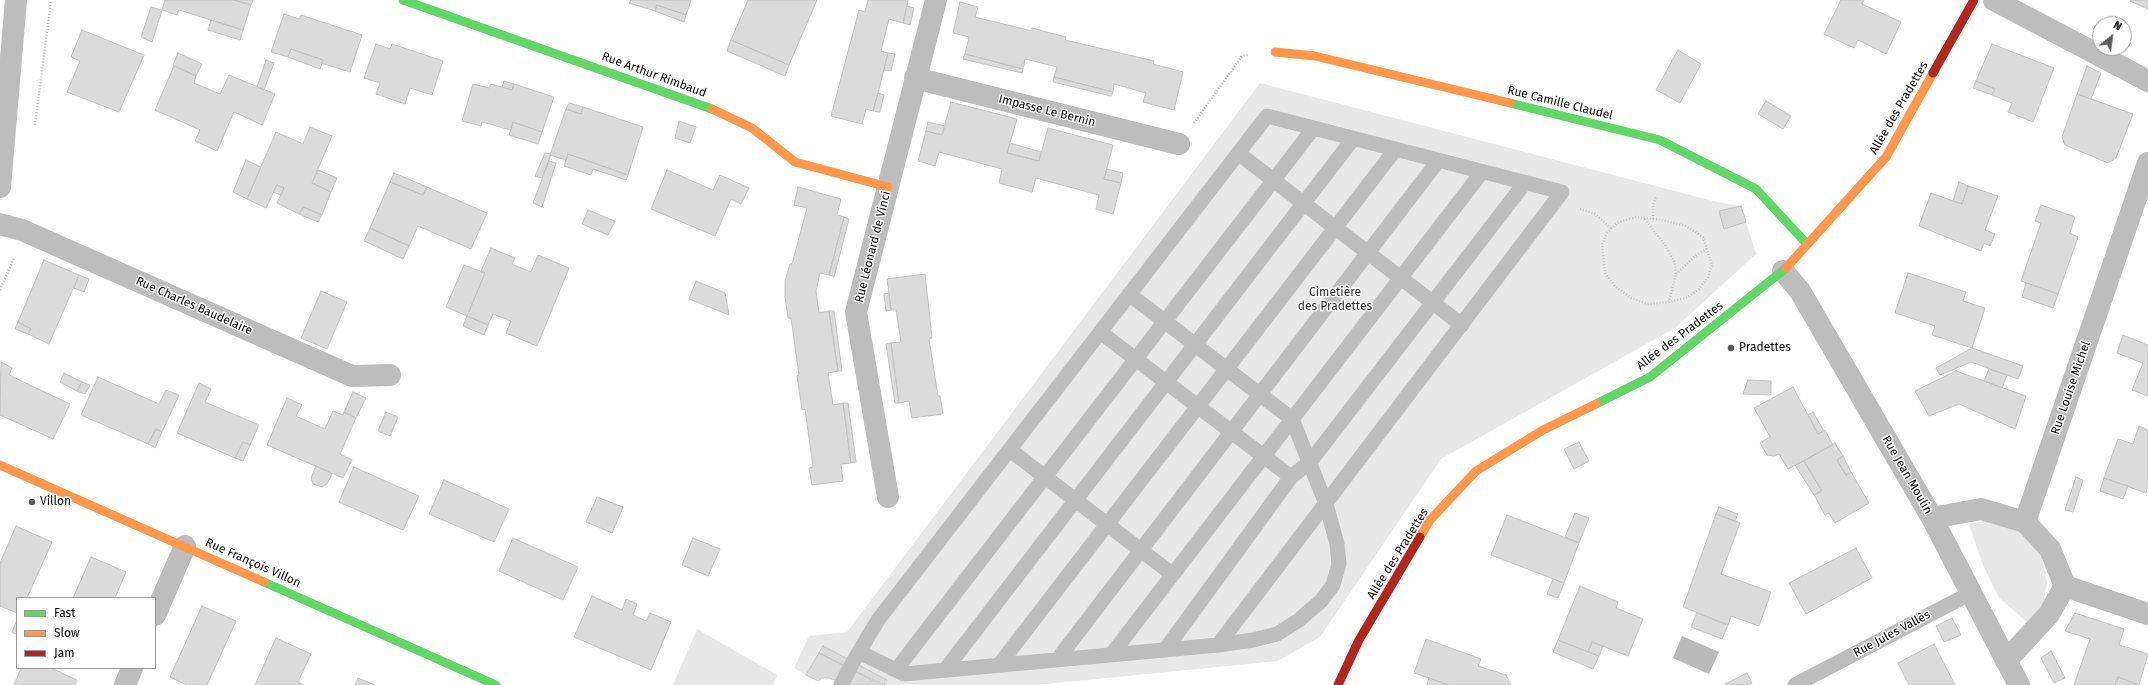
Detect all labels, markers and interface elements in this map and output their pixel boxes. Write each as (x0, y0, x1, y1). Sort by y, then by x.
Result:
north arrow (2092, 16, 2132, 56)
text: N (2111, 18, 2124, 33)
street label: Rue Arthur Rimbaud (600, 49, 708, 101)
street label: Allée des Pradettes (1867, 59, 1931, 157)
street label: Rue Camille Claudel (1506, 83, 1614, 123)
street label: Impasse Le Bernin (997, 92, 1097, 130)
street label: Rue Léonard de Vinci (852, 190, 894, 304)
street label: Rue Charles Baudelaire (133, 274, 255, 338)
park label: Cimetière des Pradettes (1298, 286, 1372, 314)
street label: Allée des Pradettes (1634, 299, 1726, 373)
street label: Rue Louise Michel (2048, 339, 2094, 437)
place label: Pradettes (1739, 341, 1791, 355)
marker: Pradettes (1726, 343, 1736, 353)
street label: Rue Jean Moulin (1879, 433, 1935, 517)
place label: Villon (40, 495, 71, 509)
marker: Villon (27, 497, 37, 507)
street label: Allée des Pradettes (1364, 506, 1432, 602)
street label: Rue François Villon (203, 535, 303, 591)
legend (16, 597, 156, 669)
text: Fast (54, 606, 76, 620)
street label: Rue Jules Vallès (1851, 608, 1933, 660)
text: Slow (54, 626, 80, 640)
text: Jam (54, 646, 74, 660)

